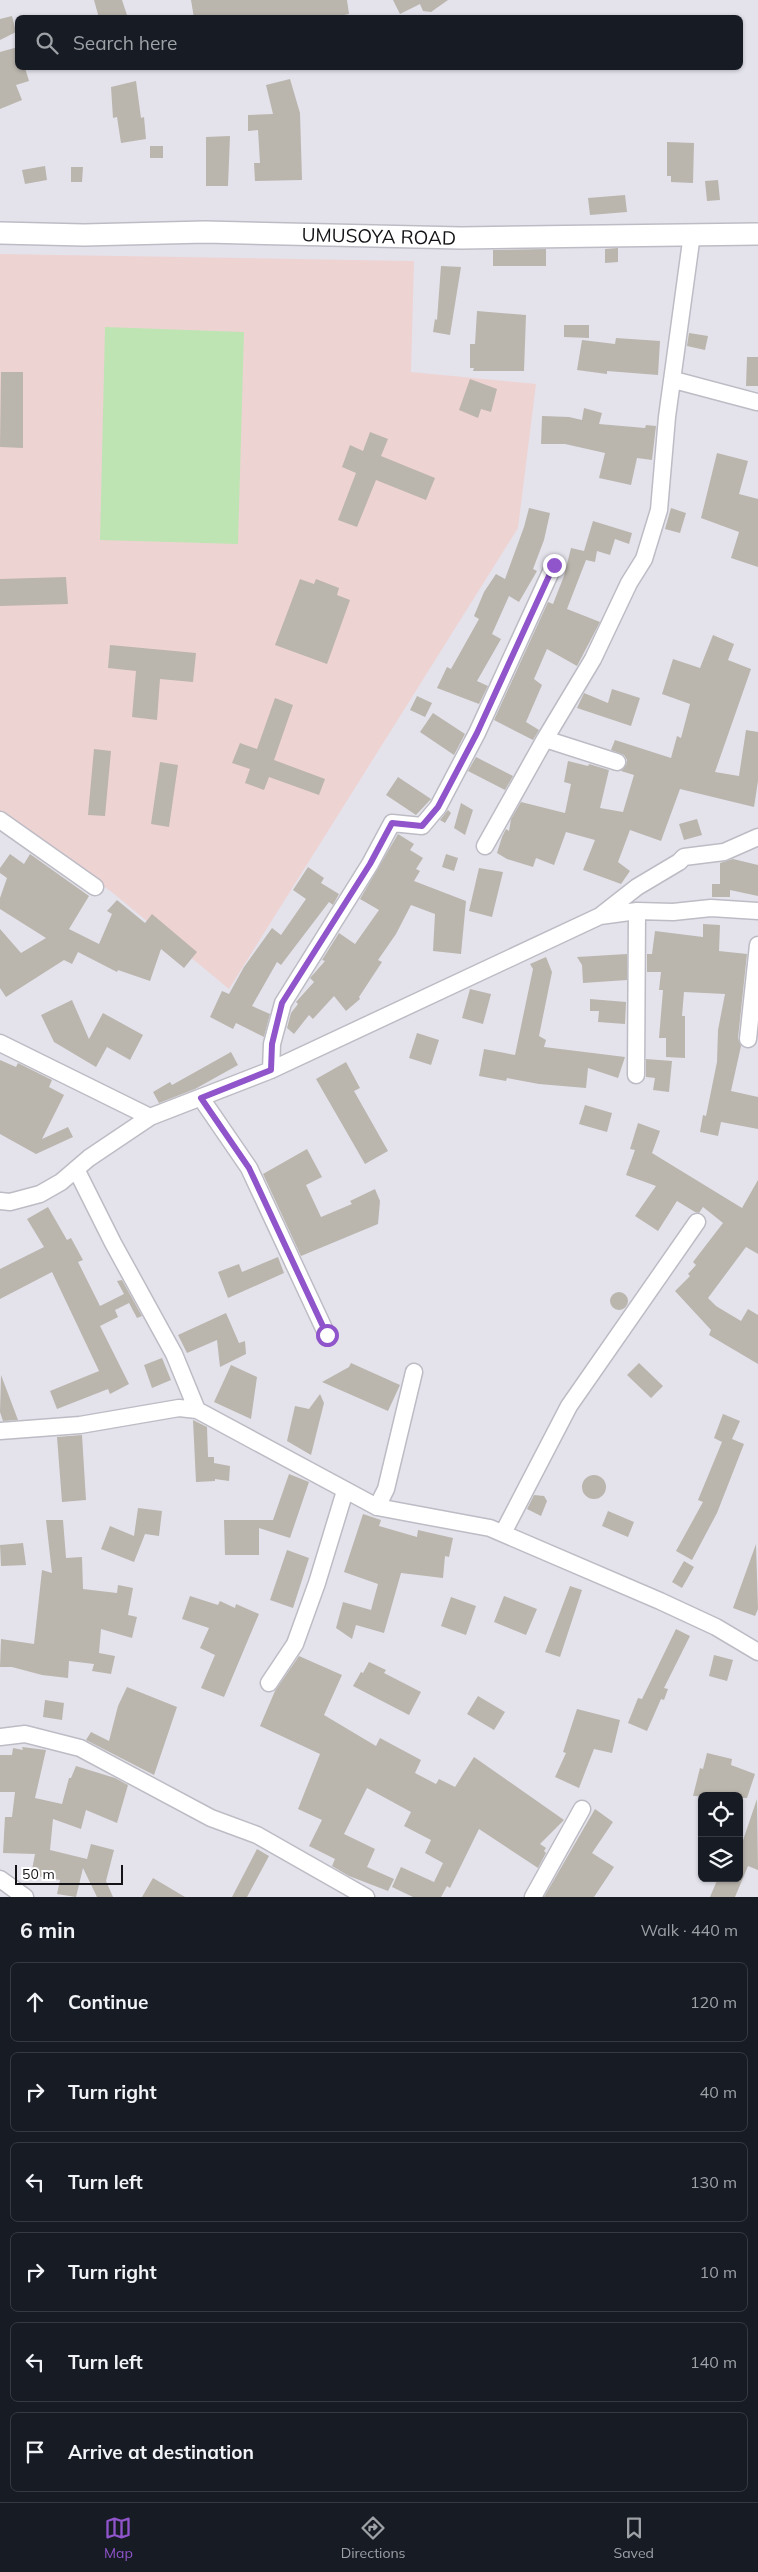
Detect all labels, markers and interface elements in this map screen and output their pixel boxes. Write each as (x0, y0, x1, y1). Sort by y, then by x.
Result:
search box (15, 15, 743, 70)
icon: search (33, 29, 61, 57)
text: Search here (73, 31, 177, 55)
street label: UMUSOYA ROAD (301, 222, 456, 250)
route end (543, 554, 566, 577)
route start (316, 1324, 339, 1347)
map controls (698, 1792, 743, 1882)
button: locate (698, 1792, 743, 1837)
button: layers (698, 1837, 743, 1882)
scale bar (15, 1862, 122, 1885)
text: 50 m (22, 1865, 55, 1883)
text: 6 min (20, 1917, 75, 1943)
text: Walk · 440 m (640, 1920, 738, 1940)
icon: ahead (21, 1988, 49, 2016)
text: Continue (68, 1990, 148, 2014)
text: 120 m (690, 1992, 737, 2012)
icon: right (21, 2078, 49, 2106)
text: Turn right (68, 2080, 157, 2104)
text: 40 m (700, 2082, 737, 2102)
icon: left (21, 2168, 49, 2196)
text: Turn left (68, 2170, 143, 2194)
text: 130 m (690, 2172, 737, 2192)
icon: right (21, 2258, 49, 2286)
text: Turn right (68, 2260, 157, 2284)
text: 10 m (700, 2262, 737, 2282)
icon: left (21, 2348, 49, 2376)
text: Turn left (68, 2350, 143, 2374)
text: 140 m (690, 2352, 737, 2372)
icon: arrive (21, 2438, 49, 2466)
text: Arrive at destination (68, 2440, 254, 2464)
tab: Map (104, 2514, 133, 2562)
tab: Directions (341, 2514, 406, 2562)
tab: Saved (614, 2514, 654, 2562)

